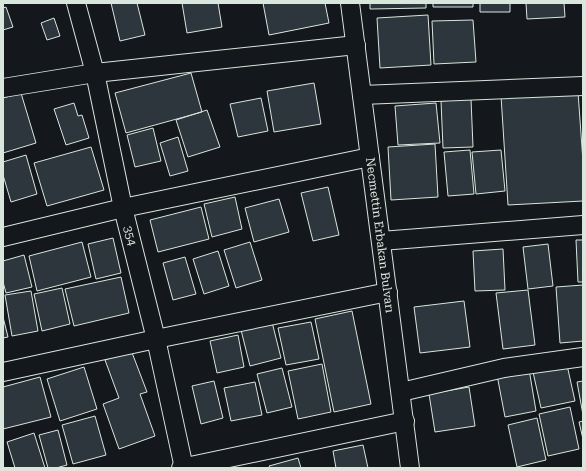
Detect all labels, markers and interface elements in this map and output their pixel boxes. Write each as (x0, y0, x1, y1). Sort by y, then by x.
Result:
street label: Necmettin Erbakan Bulvarı (363, 157, 397, 314)
street label: 354 (121, 224, 139, 247)

